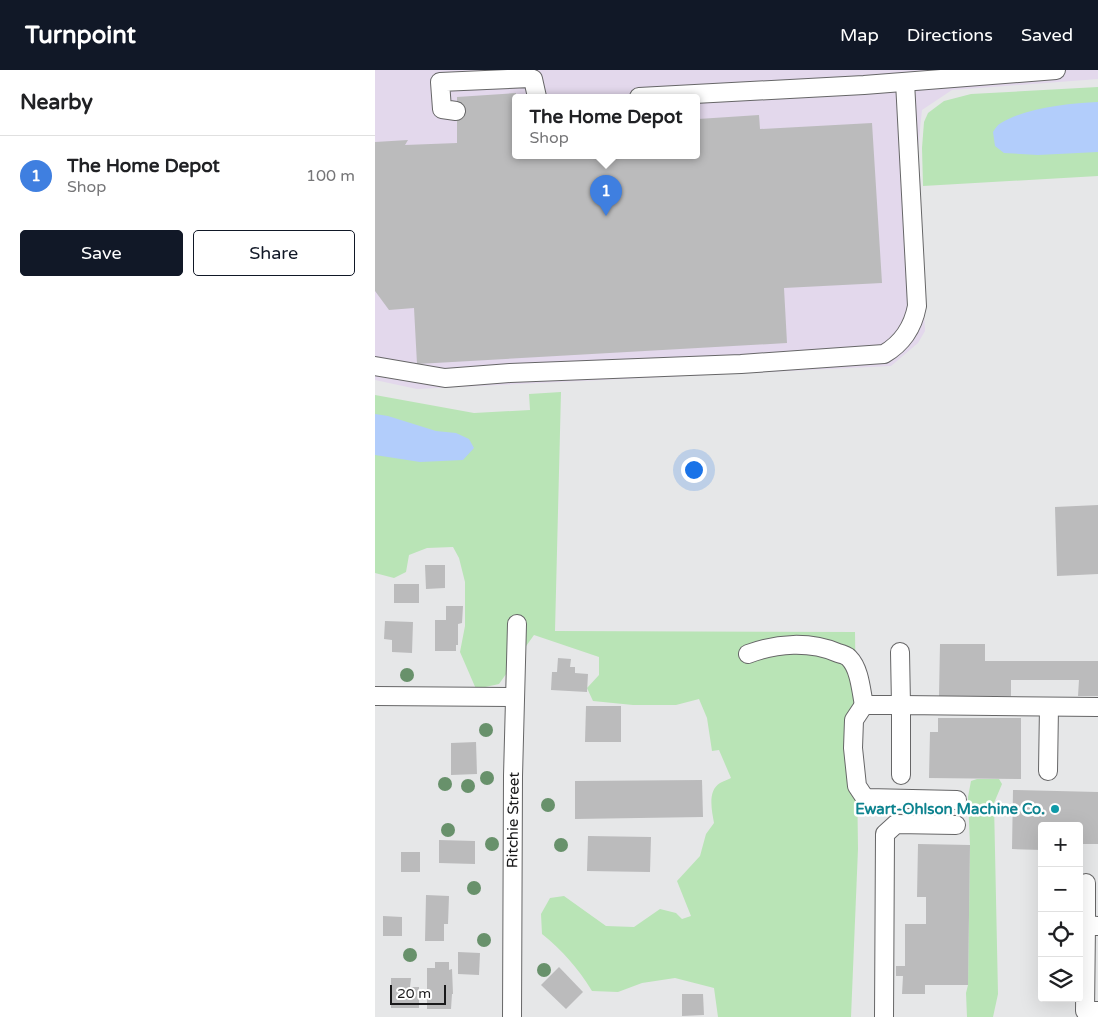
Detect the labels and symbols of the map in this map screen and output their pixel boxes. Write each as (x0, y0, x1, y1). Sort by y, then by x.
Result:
pin: 1 (590, 175, 622, 216)
your location (681, 457, 707, 483)
street label: Ritchie Street (503, 772, 523, 868)
place label: Ewart-Ohlson Machine Co. (855, 800, 1045, 818)
marker: Ewart-Ohlson Machine Co. (1049, 803, 1061, 815)
scale bar (390, 982, 446, 1005)

